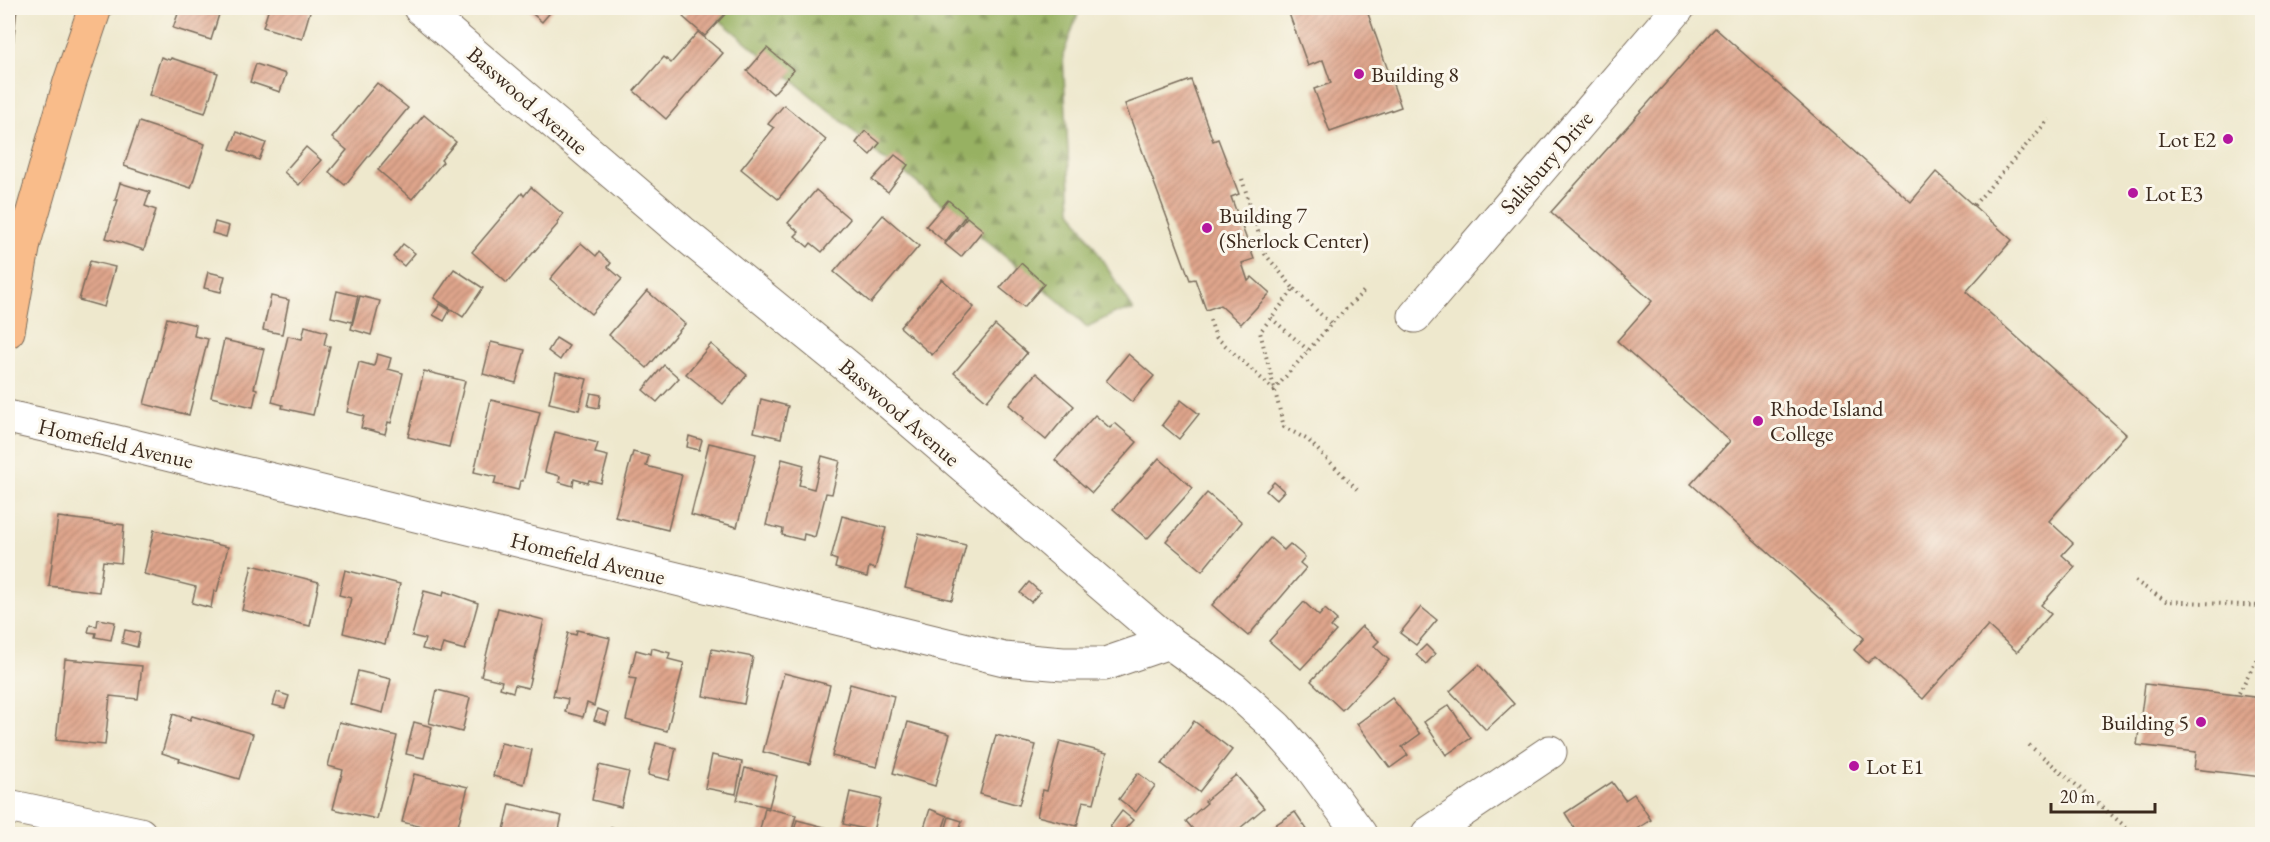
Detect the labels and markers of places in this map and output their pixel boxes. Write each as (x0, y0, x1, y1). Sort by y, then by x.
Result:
place label: Building 8 (1371, 60, 1459, 89)
marker: Building 8 (1352, 67, 1366, 81)
place label: Lot E2 (2158, 125, 2216, 154)
marker: Lot E2 (2221, 132, 2235, 146)
place label: Lot E3 (2145, 179, 2203, 208)
marker: Lot E3 (2126, 186, 2140, 200)
place label: Building 7 (Sherlock Center) (1219, 201, 1369, 255)
marker: Building 7 (Sherlock Center) (1200, 221, 1214, 235)
place label: Rhode Island College (1770, 394, 1884, 448)
marker: Rhode Island College (1751, 414, 1765, 428)
place label: Building 5 (2101, 708, 2189, 737)
marker: Building 5 (2194, 715, 2208, 729)
place label: Lot E1 (1866, 752, 1924, 781)
marker: Lot E1 (1847, 759, 1861, 773)

